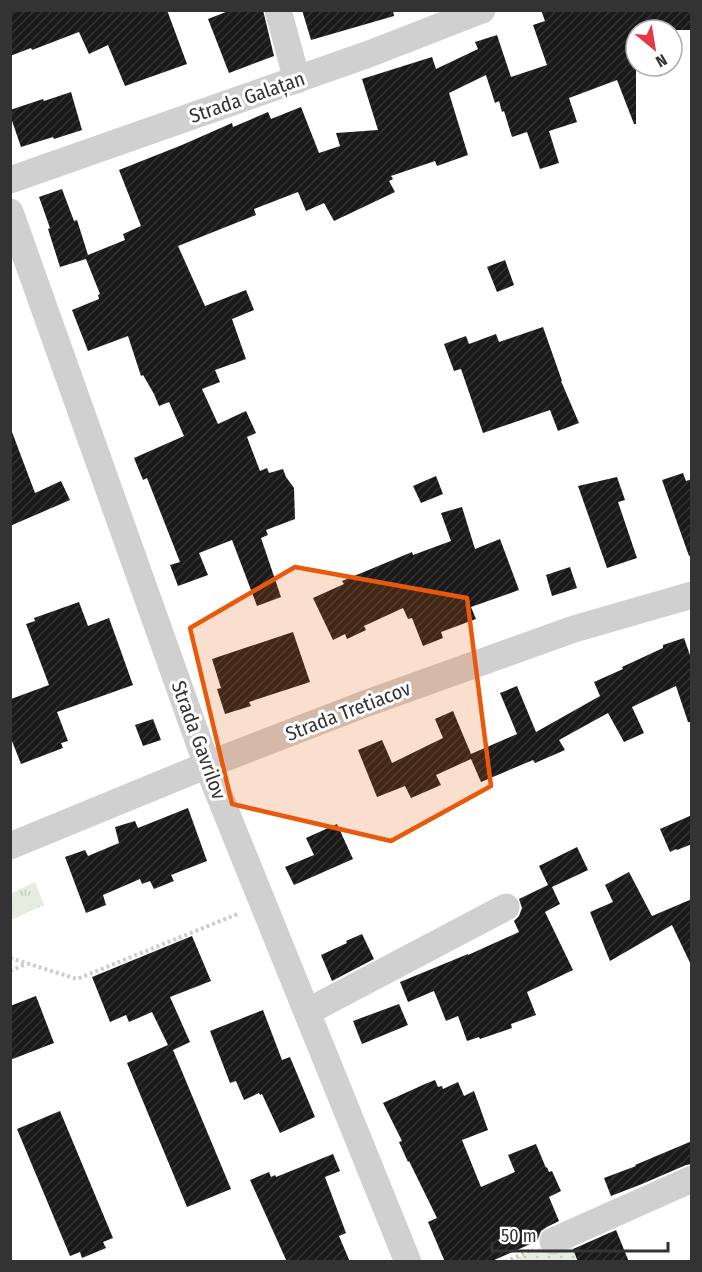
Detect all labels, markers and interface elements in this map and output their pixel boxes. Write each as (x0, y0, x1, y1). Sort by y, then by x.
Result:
north arrow (624, 18, 684, 78)
text: N (652, 50, 670, 71)
street label: Strada Galațan (186, 66, 308, 129)
street label: Strada Tretiacov (282, 676, 414, 746)
street label: Strada Gavrilov (166, 678, 232, 803)
scale bar (492, 1215, 668, 1253)
text: 50 m (501, 1225, 537, 1247)

